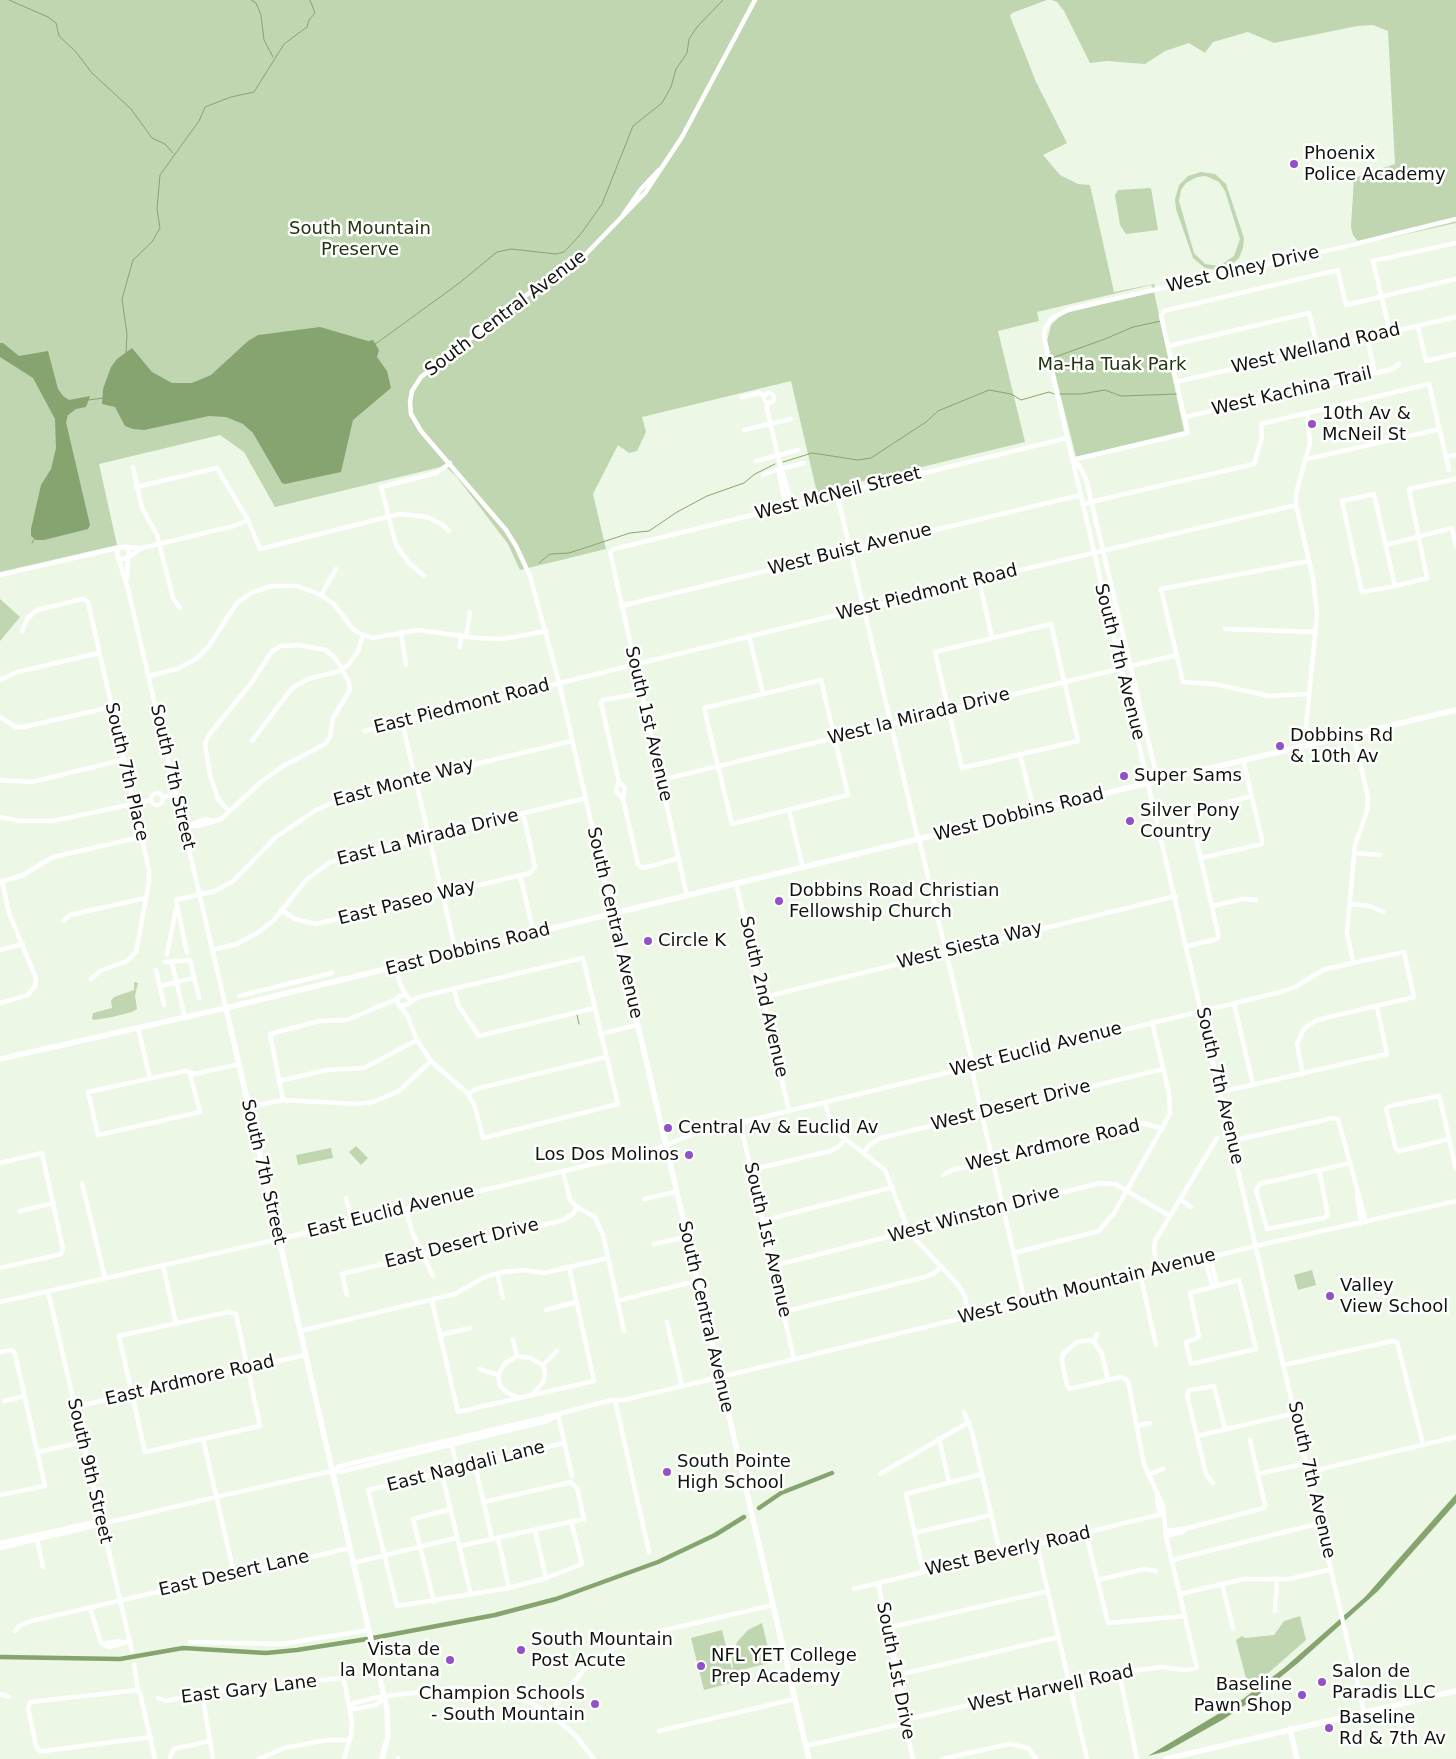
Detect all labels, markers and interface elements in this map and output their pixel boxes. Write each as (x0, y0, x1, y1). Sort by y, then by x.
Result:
place label: Phoenix Police Academy (1304, 143, 1446, 186)
marker: Phoenix Police Academy (1288, 158, 1300, 170)
park label: South Mountain Preserve (289, 218, 431, 260)
street label: West Olney Drive (1165, 242, 1321, 298)
street label: South Central Avenue (421, 246, 591, 382)
street label: West Welland Road (1230, 319, 1402, 379)
park label: Ma-Ha Tuak Park (1037, 354, 1187, 376)
street label: West Kachina Trail (1210, 363, 1374, 421)
place label: 10th Av & McNeil St (1322, 403, 1411, 446)
marker: 10th Av & McNeil St (1306, 418, 1318, 430)
street label: West McNeil Street (753, 463, 923, 525)
street label: West Buist Avenue (766, 519, 934, 581)
street label: West Piedmont Road (834, 560, 1020, 626)
street label: South 7th Avenue (1089, 581, 1149, 743)
street label: South 1st Avenue (620, 644, 676, 804)
street label: East Piedmont Road (372, 675, 552, 739)
street label: West la Mirada Drive (826, 684, 1012, 750)
street label: South 7th Place (100, 701, 152, 843)
street label: South 7th Street (145, 702, 199, 852)
place label: Dobbins Rd & 10th Av (1290, 725, 1393, 768)
marker: Dobbins Rd & 10th Av (1274, 740, 1286, 752)
street label: East Monte Way (331, 754, 477, 812)
place label: Super Sams (1134, 765, 1242, 787)
marker: Super Sams (1118, 770, 1130, 782)
street label: West Dobbins Road (932, 783, 1106, 847)
place label: Silver Pony Country (1140, 800, 1240, 842)
street label: East La Mirada Drive (335, 805, 521, 871)
marker: Silver Pony Country (1124, 815, 1136, 827)
street label: South Central Avenue (581, 825, 647, 1021)
street label: East Paseo Way (336, 875, 478, 931)
place label: Dobbins Road Christian Fellowship Church (789, 880, 999, 922)
marker: Dobbins Road Christian Fellowship Church (773, 895, 785, 907)
street label: South 2nd Avenue (734, 914, 792, 1080)
street label: West Siesta Way (895, 917, 1045, 975)
street label: East Dobbins Road (383, 919, 553, 981)
place label: Circle K (658, 930, 726, 952)
marker: Circle K (642, 935, 654, 947)
street label: South 7th Avenue (1190, 1005, 1248, 1167)
street label: West Euclid Avenue (948, 1018, 1124, 1082)
street label: West Desert Drive (929, 1076, 1093, 1136)
street label: South 7th Street (236, 1097, 290, 1247)
street label: West Ardmore Road (964, 1115, 1142, 1177)
place label: Central Av & Euclid Av (678, 1117, 878, 1139)
marker: Central Av & Euclid Av (662, 1122, 674, 1134)
place label: Los Dos Molinos (535, 1144, 679, 1166)
marker: Los Dos Molinos (683, 1149, 695, 1161)
street label: South 1st Avenue (739, 1160, 795, 1320)
street label: East Euclid Avenue (305, 1181, 477, 1243)
street label: West Winston Drive (886, 1182, 1062, 1248)
street label: East Desert Drive (383, 1214, 541, 1274)
street label: South Central Avenue (672, 1219, 738, 1415)
street label: West South Mountain Avenue (956, 1245, 1218, 1329)
place label: Valley View School (1340, 1275, 1448, 1318)
marker: Valley View School (1324, 1290, 1336, 1302)
street label: East Ardmore Road (103, 1351, 277, 1411)
street label: South 9th Street (62, 1396, 116, 1546)
street label: South 7th Avenue (1282, 1399, 1340, 1561)
street label: East Nagdali Lane (385, 1437, 547, 1497)
place label: South Pointe High School (677, 1451, 791, 1494)
marker: South Pointe High School (661, 1466, 673, 1478)
street label: West Beverly Road (923, 1522, 1093, 1582)
street label: East Desert Lane (157, 1546, 311, 1602)
street label: South 1st Drive (871, 1600, 919, 1742)
place label: South Mountain Post Acute (531, 1629, 673, 1672)
place label: Vista de la Montana (340, 1639, 440, 1682)
marker: South Mountain Post Acute (515, 1644, 527, 1656)
place label: NFL YET College Prep Academy (711, 1645, 857, 1688)
marker: Vista de la Montana (444, 1654, 456, 1666)
marker: NFL YET College Prep Academy (695, 1660, 707, 1672)
street label: West Harwell Road (966, 1661, 1136, 1717)
place label: Salon de Paradis LLC (1332, 1661, 1436, 1704)
street label: East Gary Lane (180, 1671, 318, 1709)
place label: Baseline Pawn Shop (1194, 1674, 1292, 1716)
marker: Salon de Paradis LLC (1316, 1676, 1328, 1688)
place label: Champion Schools - South Mountain (419, 1683, 585, 1726)
marker: Baseline Pawn Shop (1296, 1689, 1308, 1701)
marker: Champion Schools - South Mountain (589, 1698, 601, 1710)
place label: Baseline Rd & 7th Av (1339, 1707, 1446, 1750)
marker: Baseline Rd & 7th Av (1323, 1722, 1335, 1734)

